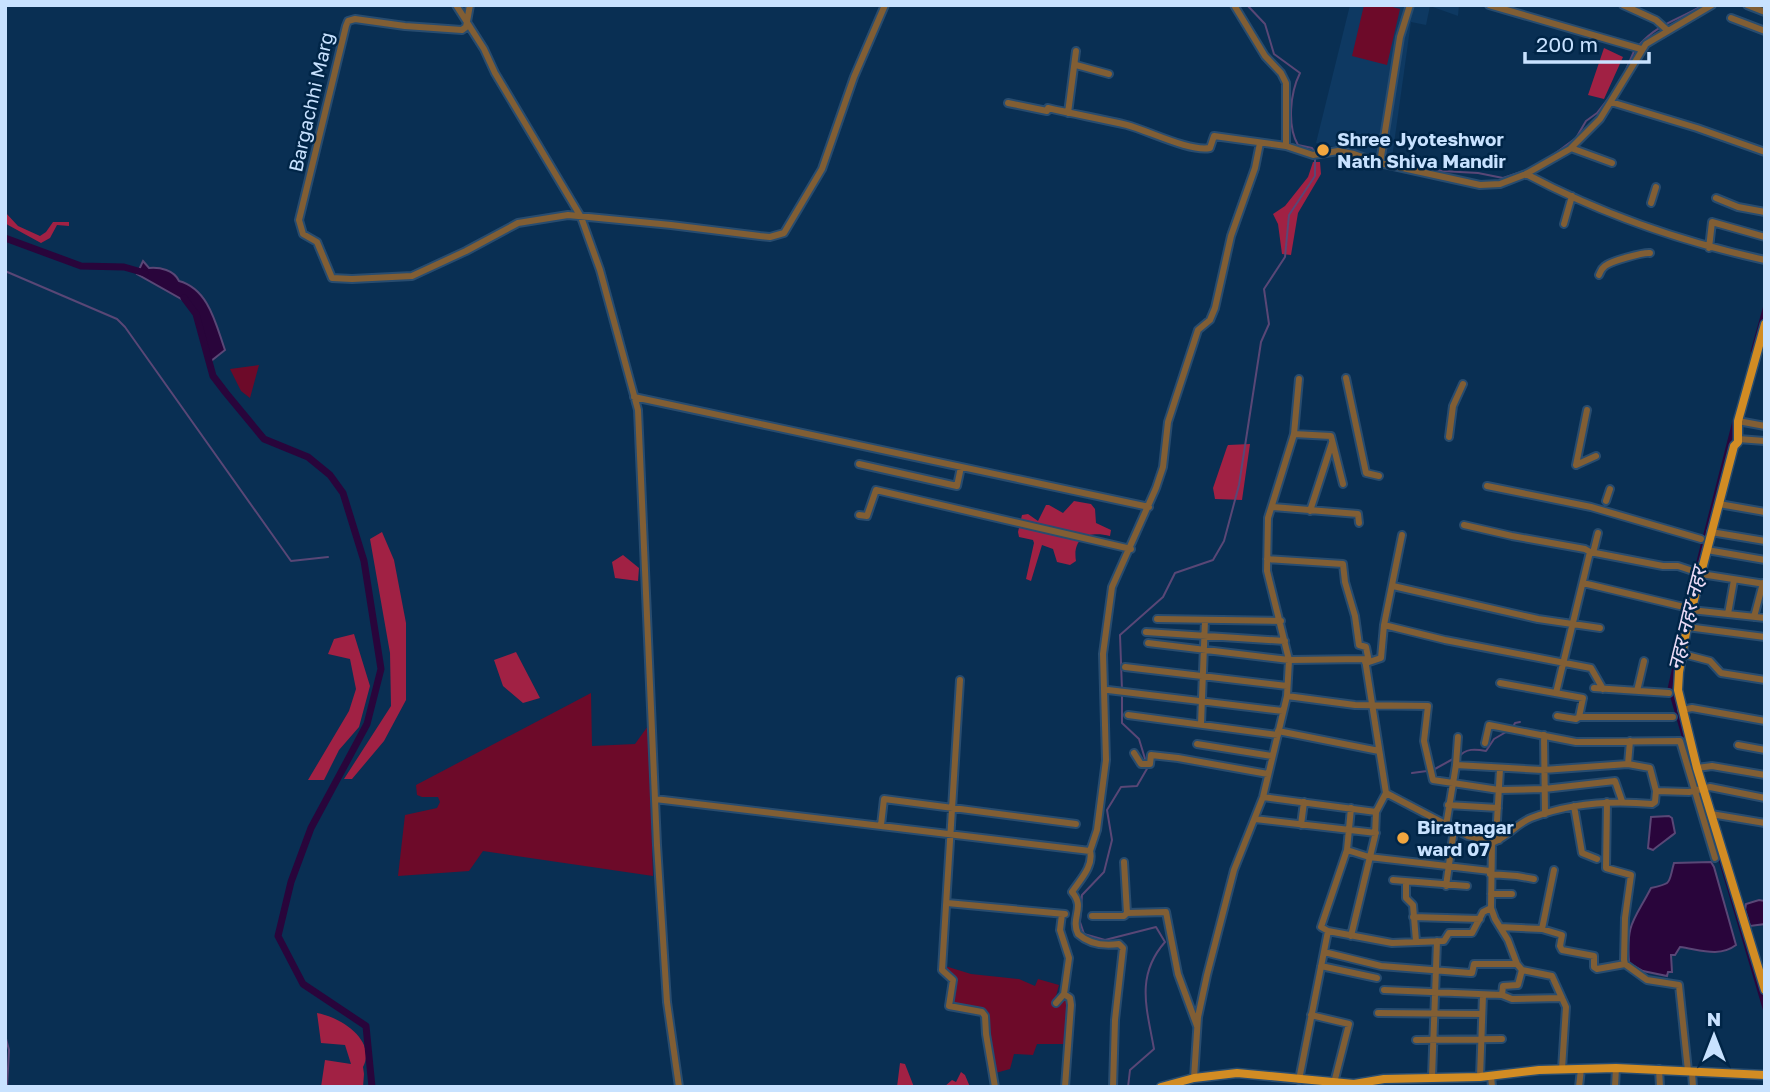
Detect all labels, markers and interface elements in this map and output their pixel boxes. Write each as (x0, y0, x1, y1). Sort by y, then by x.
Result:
scale bar (1525, 21, 1649, 65)
street label: Bargachhi Marg (283, 30, 338, 174)
text: 200 m (1536, 31, 1598, 57)
place label: Shree Jyoteshwor Nath Shiva Mandir (1337, 127, 1507, 172)
marker: Shree Jyoteshwor Nath Shiva Mandir (1315, 142, 1331, 158)
water label: नहर नहर नहर (1661, 561, 1712, 673)
place label: Biratnagar ward 07 (1417, 815, 1515, 860)
marker: Biratnagar ward 07 (1395, 830, 1411, 846)
north arrow (1679, 1001, 1749, 1071)
text: N (1707, 1007, 1721, 1030)

